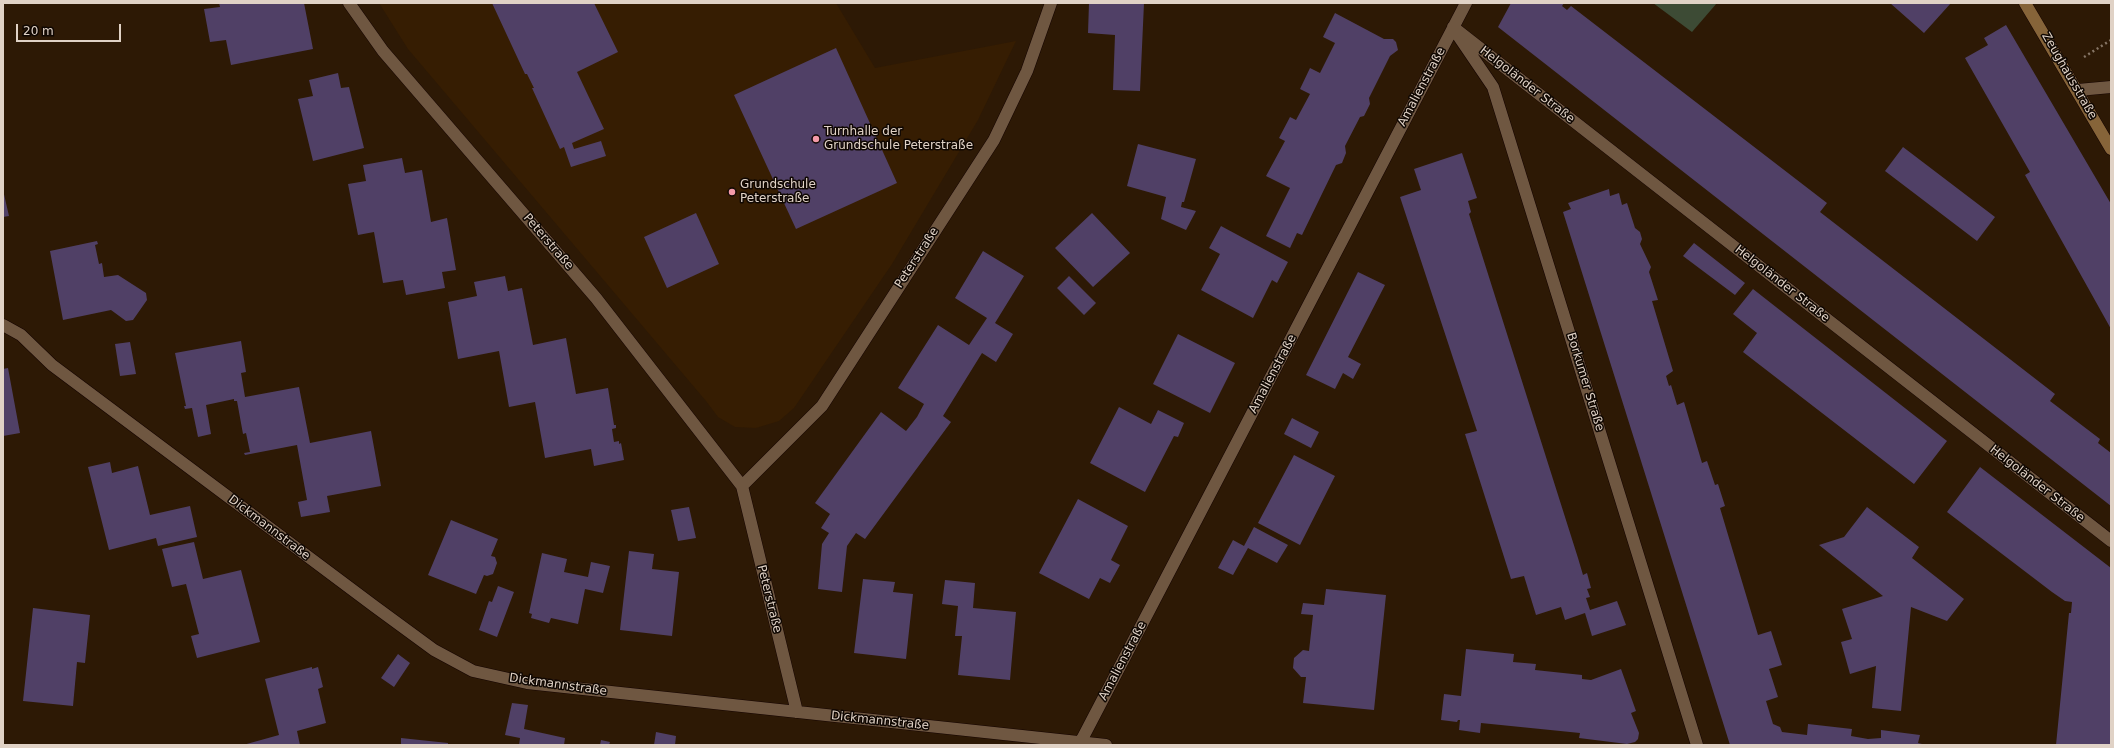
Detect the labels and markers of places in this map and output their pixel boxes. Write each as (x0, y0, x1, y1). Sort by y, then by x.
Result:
place label: Turnhalle der Grundschule Peterstraße (824, 125, 973, 153)
marker: Turnhalle der Grundschule Peterstraße (811, 134, 821, 144)
place label: Grundschule Peterstraße (740, 178, 816, 206)
marker: Grundschule Peterstraße (727, 187, 737, 197)

